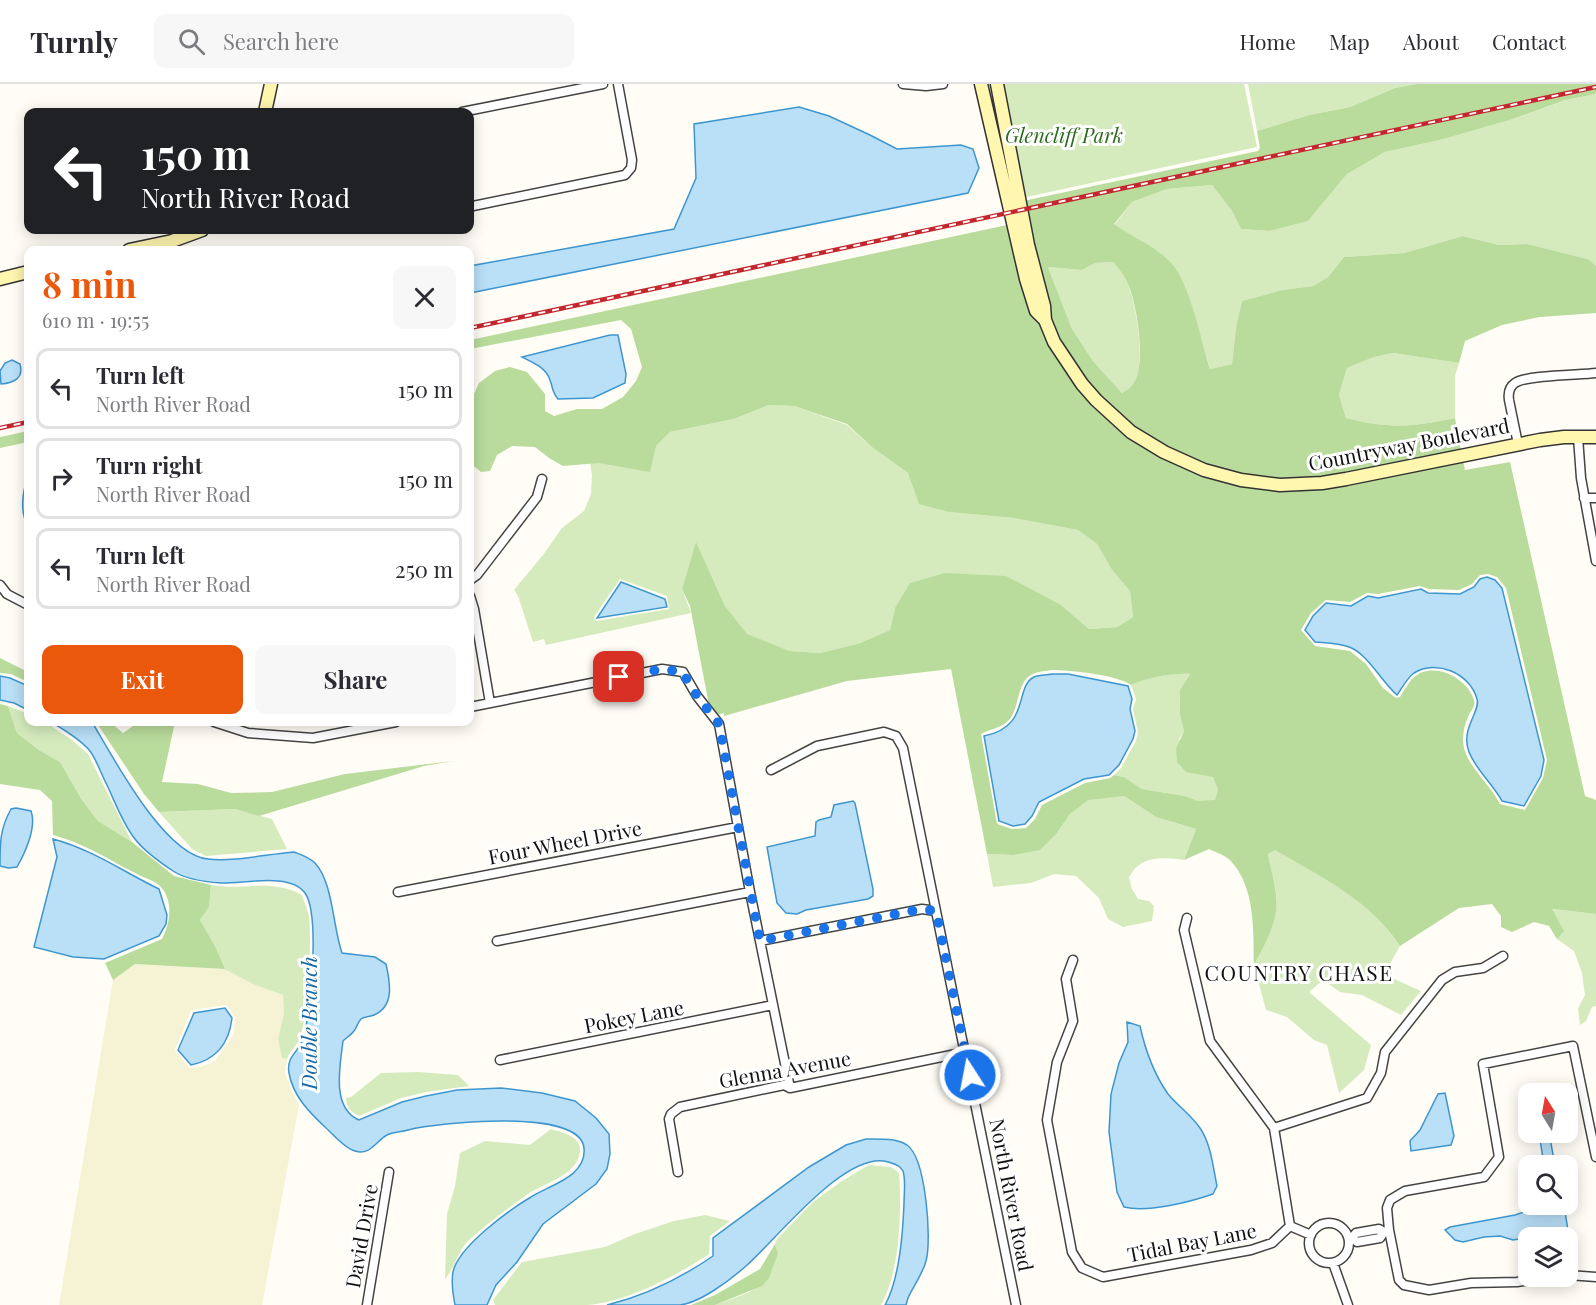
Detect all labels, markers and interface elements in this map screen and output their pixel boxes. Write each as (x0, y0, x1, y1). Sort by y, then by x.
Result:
search box (154, 14, 574, 68)
text: Turnly (30, 23, 118, 60)
icon: search (175, 25, 208, 58)
text: Search here (223, 26, 339, 56)
text: Home (1240, 27, 1296, 55)
text: Map (1329, 27, 1370, 55)
text: About (1403, 27, 1459, 55)
text: Contact (1492, 27, 1566, 55)
park label: Glencliff Park (1005, 121, 1123, 148)
text: 150 m (141, 125, 251, 181)
icon: left (42, 132, 120, 210)
text: North River Road (141, 179, 350, 215)
text: 8 min (42, 259, 137, 307)
button: close (393, 266, 456, 329)
text: 610 m · 19:55 (42, 306, 149, 333)
text: Turn left (96, 360, 185, 390)
icon: left (45, 372, 78, 405)
text: 150 m (398, 374, 453, 404)
text: North River Road (96, 390, 251, 417)
street label: Countryway Boulevard (1306, 411, 1512, 476)
text: Turn right (96, 450, 202, 480)
icon: right (45, 462, 78, 495)
text: 150 m (398, 464, 453, 494)
text: North River Road (96, 480, 251, 507)
text: Turn left (96, 540, 185, 570)
icon: left (45, 552, 78, 585)
text: 250 m (395, 554, 453, 584)
text: North River Road (96, 570, 251, 597)
button: Exit (42, 645, 243, 714)
button: Share (255, 645, 456, 714)
pin (593, 651, 644, 702)
icon: arrive (602, 660, 635, 693)
street label: Four Wheel Drive (486, 813, 644, 870)
water label: Double Branch (294, 956, 322, 1091)
district label: COUNTRY CHASE (1205, 958, 1393, 986)
street label: Pokey Lane (582, 993, 686, 1038)
position arrow (938, 1043, 1002, 1107)
street label: Glenna Avenue (717, 1044, 853, 1093)
north arrow (1518, 1083, 1578, 1143)
map controls (1518, 1083, 1578, 1287)
street label: North River Road (984, 1116, 1041, 1274)
button: search (1518, 1155, 1578, 1215)
street label: David Drive (338, 1181, 383, 1290)
street label: Tidal Bay Lane (1125, 1216, 1259, 1267)
button: layers (1518, 1227, 1578, 1287)

